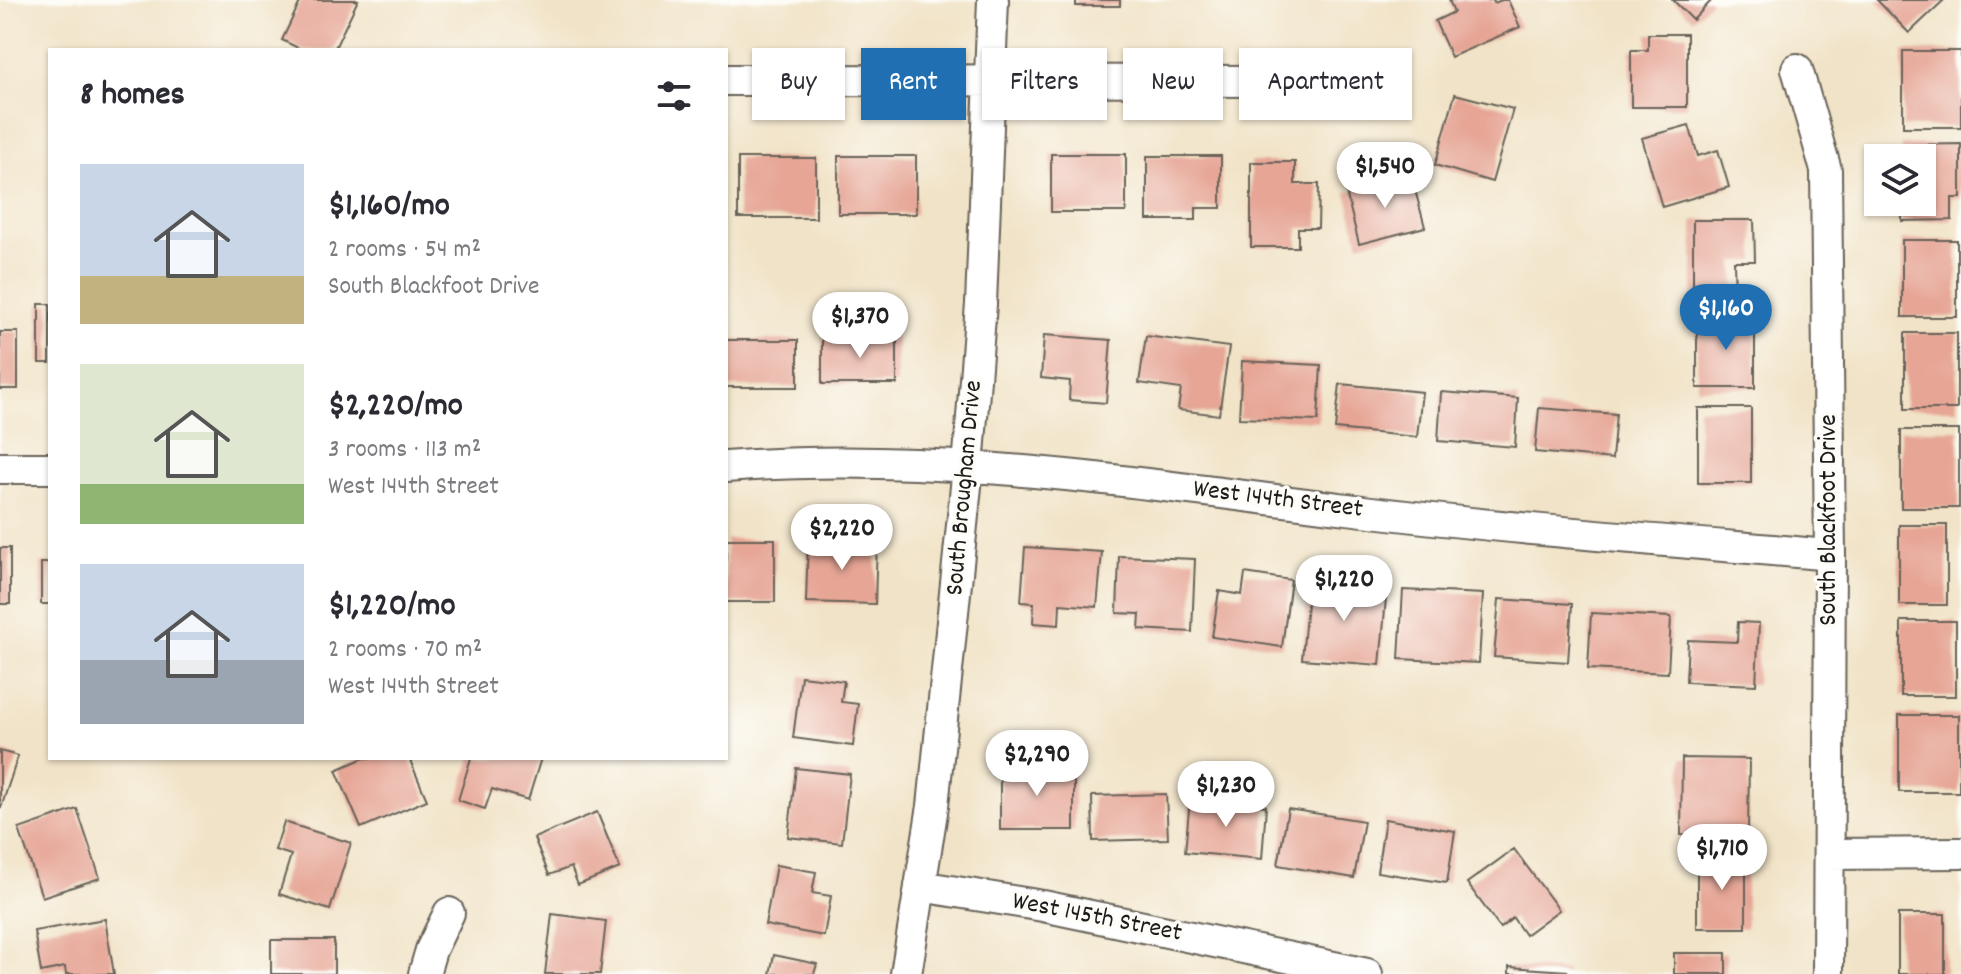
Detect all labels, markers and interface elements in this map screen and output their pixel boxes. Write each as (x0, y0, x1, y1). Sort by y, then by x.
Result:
chip: Buy (752, 48, 845, 120)
chip: Rent (861, 48, 966, 120)
chip: Filters (982, 48, 1107, 120)
chip: New (1123, 48, 1223, 120)
chip: Apartment (1239, 48, 1412, 120)
text: 8 homes (80, 72, 185, 121)
icon: filters (652, 74, 696, 118)
pin: $1,540 (1320, 142, 1450, 210)
map controls (1864, 144, 1936, 216)
button: layers (1864, 144, 1936, 216)
text: $1,540 (1355, 149, 1415, 186)
text: $1,160/mo (328, 183, 450, 232)
icon: home (144, 196, 240, 292)
text: 2 rooms · 54 m² (328, 232, 481, 269)
text: South Blackfoot Drive (328, 269, 539, 306)
pin: $1,160 (1661, 284, 1791, 352)
text: $1,160 (1698, 291, 1754, 328)
pin: $1,370 (795, 292, 925, 360)
text: $1,370 (830, 299, 890, 336)
street label: South Brougham Drive (937, 379, 993, 597)
text: $2,220/mo (328, 383, 463, 432)
icon: home (144, 396, 240, 492)
street label: South Blackfoot Drive (1811, 414, 1848, 626)
text: 3 rooms · 113 m² (328, 432, 481, 469)
text: West 144th Street (328, 469, 499, 506)
street label: West 144th Street (1191, 471, 1365, 529)
pin: $2,220 (777, 504, 907, 572)
text: $2,220 (809, 511, 875, 548)
pin: $1,220 (1279, 555, 1409, 623)
text: $1,220 (1314, 562, 1374, 599)
text: $1,220/mo (328, 583, 456, 632)
icon: home (144, 596, 240, 692)
text: 2 rooms · 70 m² (328, 632, 482, 669)
text: West 144th Street (328, 669, 499, 706)
pin: $2,290 (972, 730, 1102, 798)
text: $2,290 (1004, 737, 1070, 774)
pin: $1,230 (1161, 761, 1291, 829)
text: $1,230 (1196, 768, 1256, 805)
pin: $1,710 (1657, 824, 1787, 892)
text: $1,710 (1695, 831, 1749, 868)
street label: West 145th Street (1009, 883, 1185, 953)

